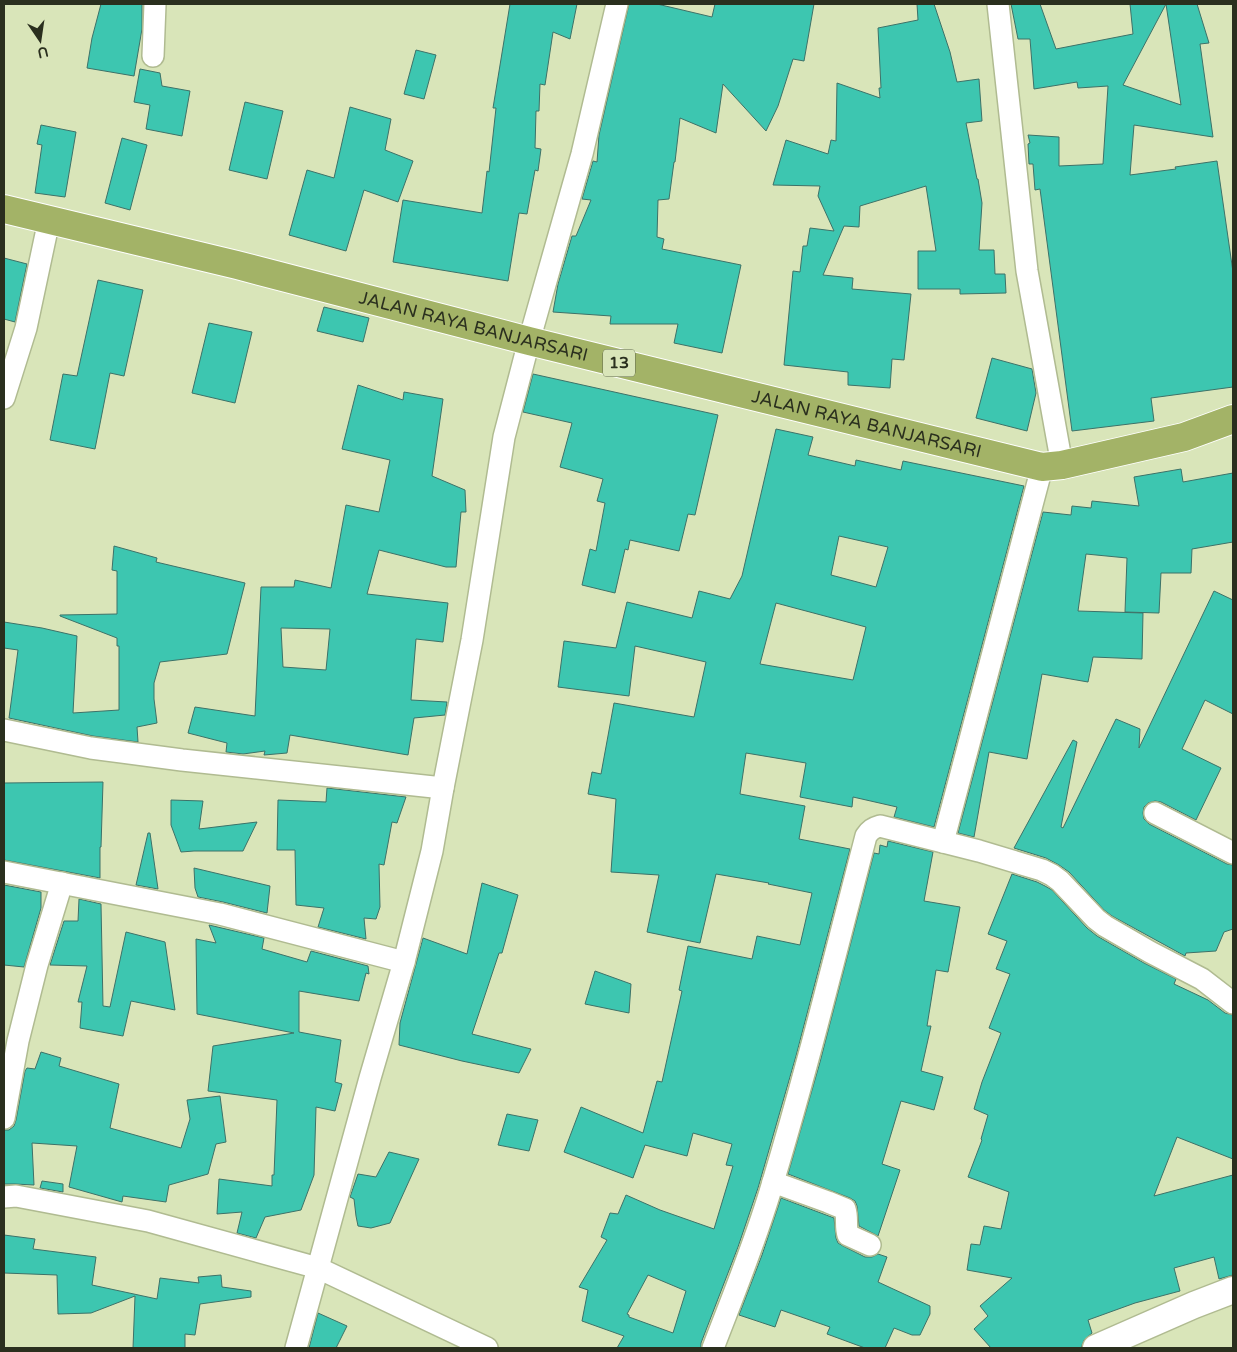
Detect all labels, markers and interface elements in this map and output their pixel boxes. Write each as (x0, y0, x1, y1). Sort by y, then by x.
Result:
north arrow (15, 15, 65, 65)
text: U (36, 43, 50, 62)
street label: JALAN RAYA BANJARSARI (357, 286, 590, 366)
road number: 13 (603, 349, 635, 376)
street label: JALAN RAYA BANJARSARI (750, 385, 984, 463)

